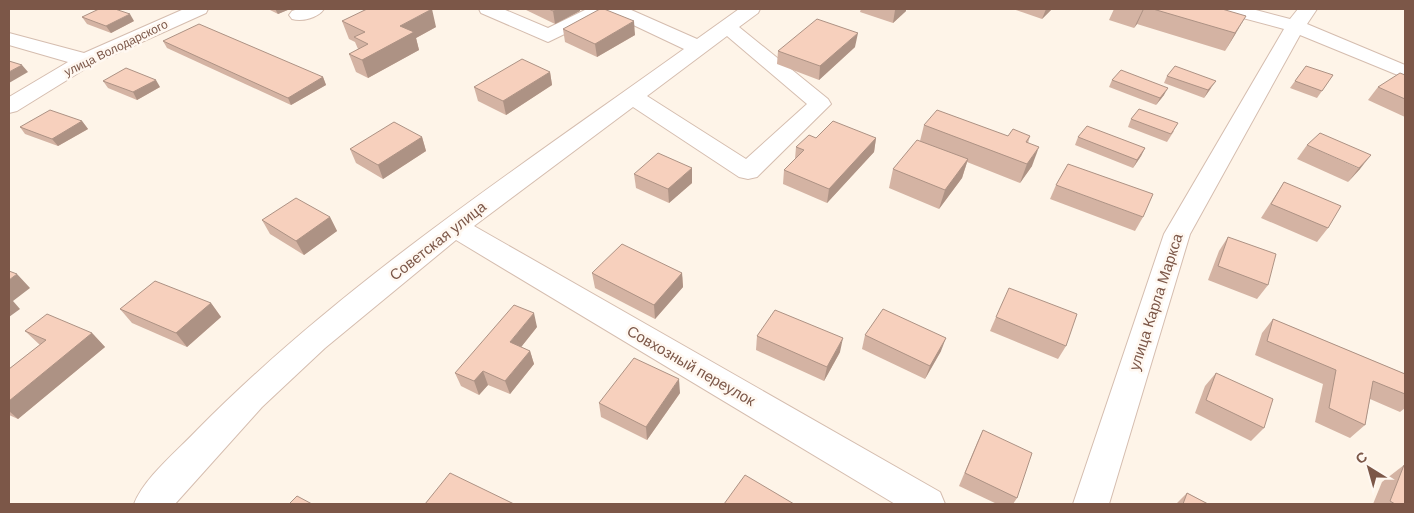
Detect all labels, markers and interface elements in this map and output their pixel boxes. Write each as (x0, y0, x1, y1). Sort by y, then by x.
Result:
street label: улица Володарского (62, 16, 171, 80)
street label: Советская улица (386, 197, 491, 285)
street label: улица Карла Маркса (1124, 230, 1188, 373)
street label: Совхозный переулок (623, 321, 759, 411)
north arrow (1344, 443, 1394, 493)
text: С (1352, 447, 1371, 468)

